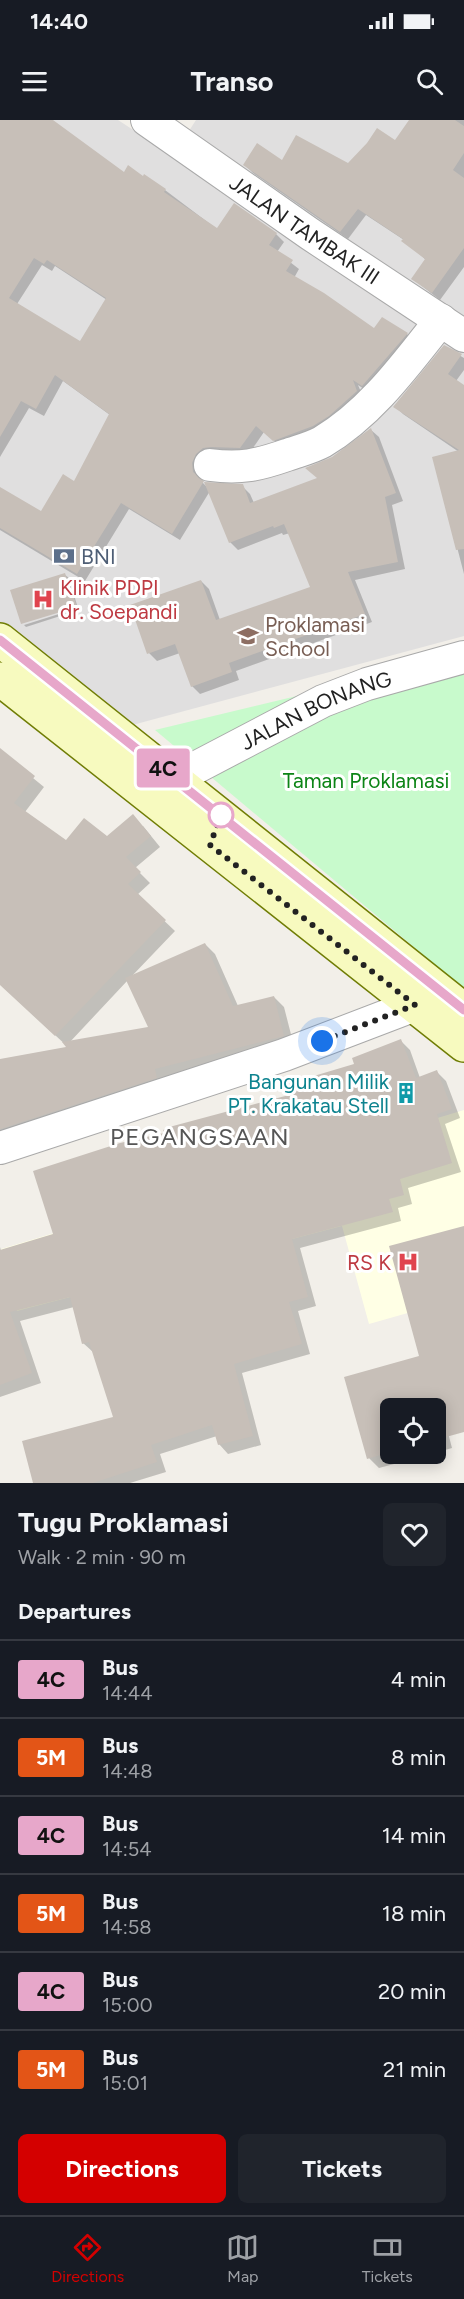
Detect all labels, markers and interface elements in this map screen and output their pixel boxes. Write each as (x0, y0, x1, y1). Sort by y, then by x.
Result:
text: 14:40 (30, 8, 88, 35)
icon: menu (18, 65, 51, 98)
text: Transo (191, 65, 273, 98)
icon: search (413, 65, 446, 98)
street label: JALAN TAMBAK III (225, 169, 385, 289)
bank icon: BNI (52, 544, 76, 568)
place label: BNI (81, 544, 116, 569)
place label: Klinik PDPI dr. Soepandi (60, 575, 178, 624)
hospital icon: Klinik PDPI dr. Soepandi (31, 587, 55, 611)
place label: Proklamasi School (265, 612, 365, 661)
school or university icon: Proklamasi School (236, 624, 260, 648)
street label: JALAN BONANG (236, 665, 394, 755)
line badge: 4C (136, 748, 190, 788)
text: 4C (149, 756, 177, 781)
park label: Taman Proklamasi (283, 768, 449, 793)
unlabelled marker (208, 802, 234, 828)
your location (307, 1026, 337, 1056)
place label: Bangunan Milik PT. Krakatau Stell (227, 1069, 390, 1118)
building icon: Bangunan Milik PT. Krakatau Stell (394, 1081, 418, 1105)
district label: PEGANGSAAN (110, 1122, 290, 1151)
place label: RS K (347, 1250, 391, 1275)
hospital icon: RS K (396, 1250, 420, 1274)
map controls (380, 1398, 446, 1464)
button: locate (380, 1398, 446, 1464)
button: heart (383, 1503, 446, 1566)
text: Tugu Proklamasi (18, 1505, 229, 1539)
text: Walk · 2 min · 90 m (18, 1545, 186, 1569)
text: Departures (18, 1598, 131, 1625)
text: Bus (102, 1654, 138, 1681)
text: 4 min (391, 1666, 446, 1693)
text: 4C (37, 1667, 65, 1692)
text: 14:44 (102, 1681, 153, 1705)
text: Bus (102, 1732, 138, 1759)
text: 8 min (391, 1744, 446, 1771)
text: 5M (36, 1745, 66, 1770)
text: 14:48 (102, 1759, 152, 1783)
text: Bus (102, 1810, 138, 1837)
text: 14 min (382, 1822, 446, 1849)
text: 4C (37, 1823, 65, 1848)
text: 14:54 (102, 1837, 152, 1861)
text: Bus (102, 1888, 138, 1915)
text: 18 min (382, 1900, 446, 1927)
text: 5M (36, 1901, 66, 1926)
text: 14:58 (102, 1915, 152, 1939)
text: Bus (102, 1966, 138, 1993)
text: 20 min (378, 1978, 446, 2005)
text: 4C (37, 1979, 65, 2004)
text: 15:00 (102, 1993, 152, 2017)
text: Bus (102, 2044, 138, 2071)
text: 21 min (383, 2056, 446, 2083)
text: 5M (36, 2057, 66, 2082)
text: 15:01 (102, 2071, 148, 2095)
button: Directions (18, 2134, 226, 2203)
button: Tickets (238, 2134, 446, 2203)
tab: Directions (51, 2231, 124, 2286)
tab: Map (226, 2231, 259, 2286)
tab: Tickets (362, 2231, 413, 2286)

